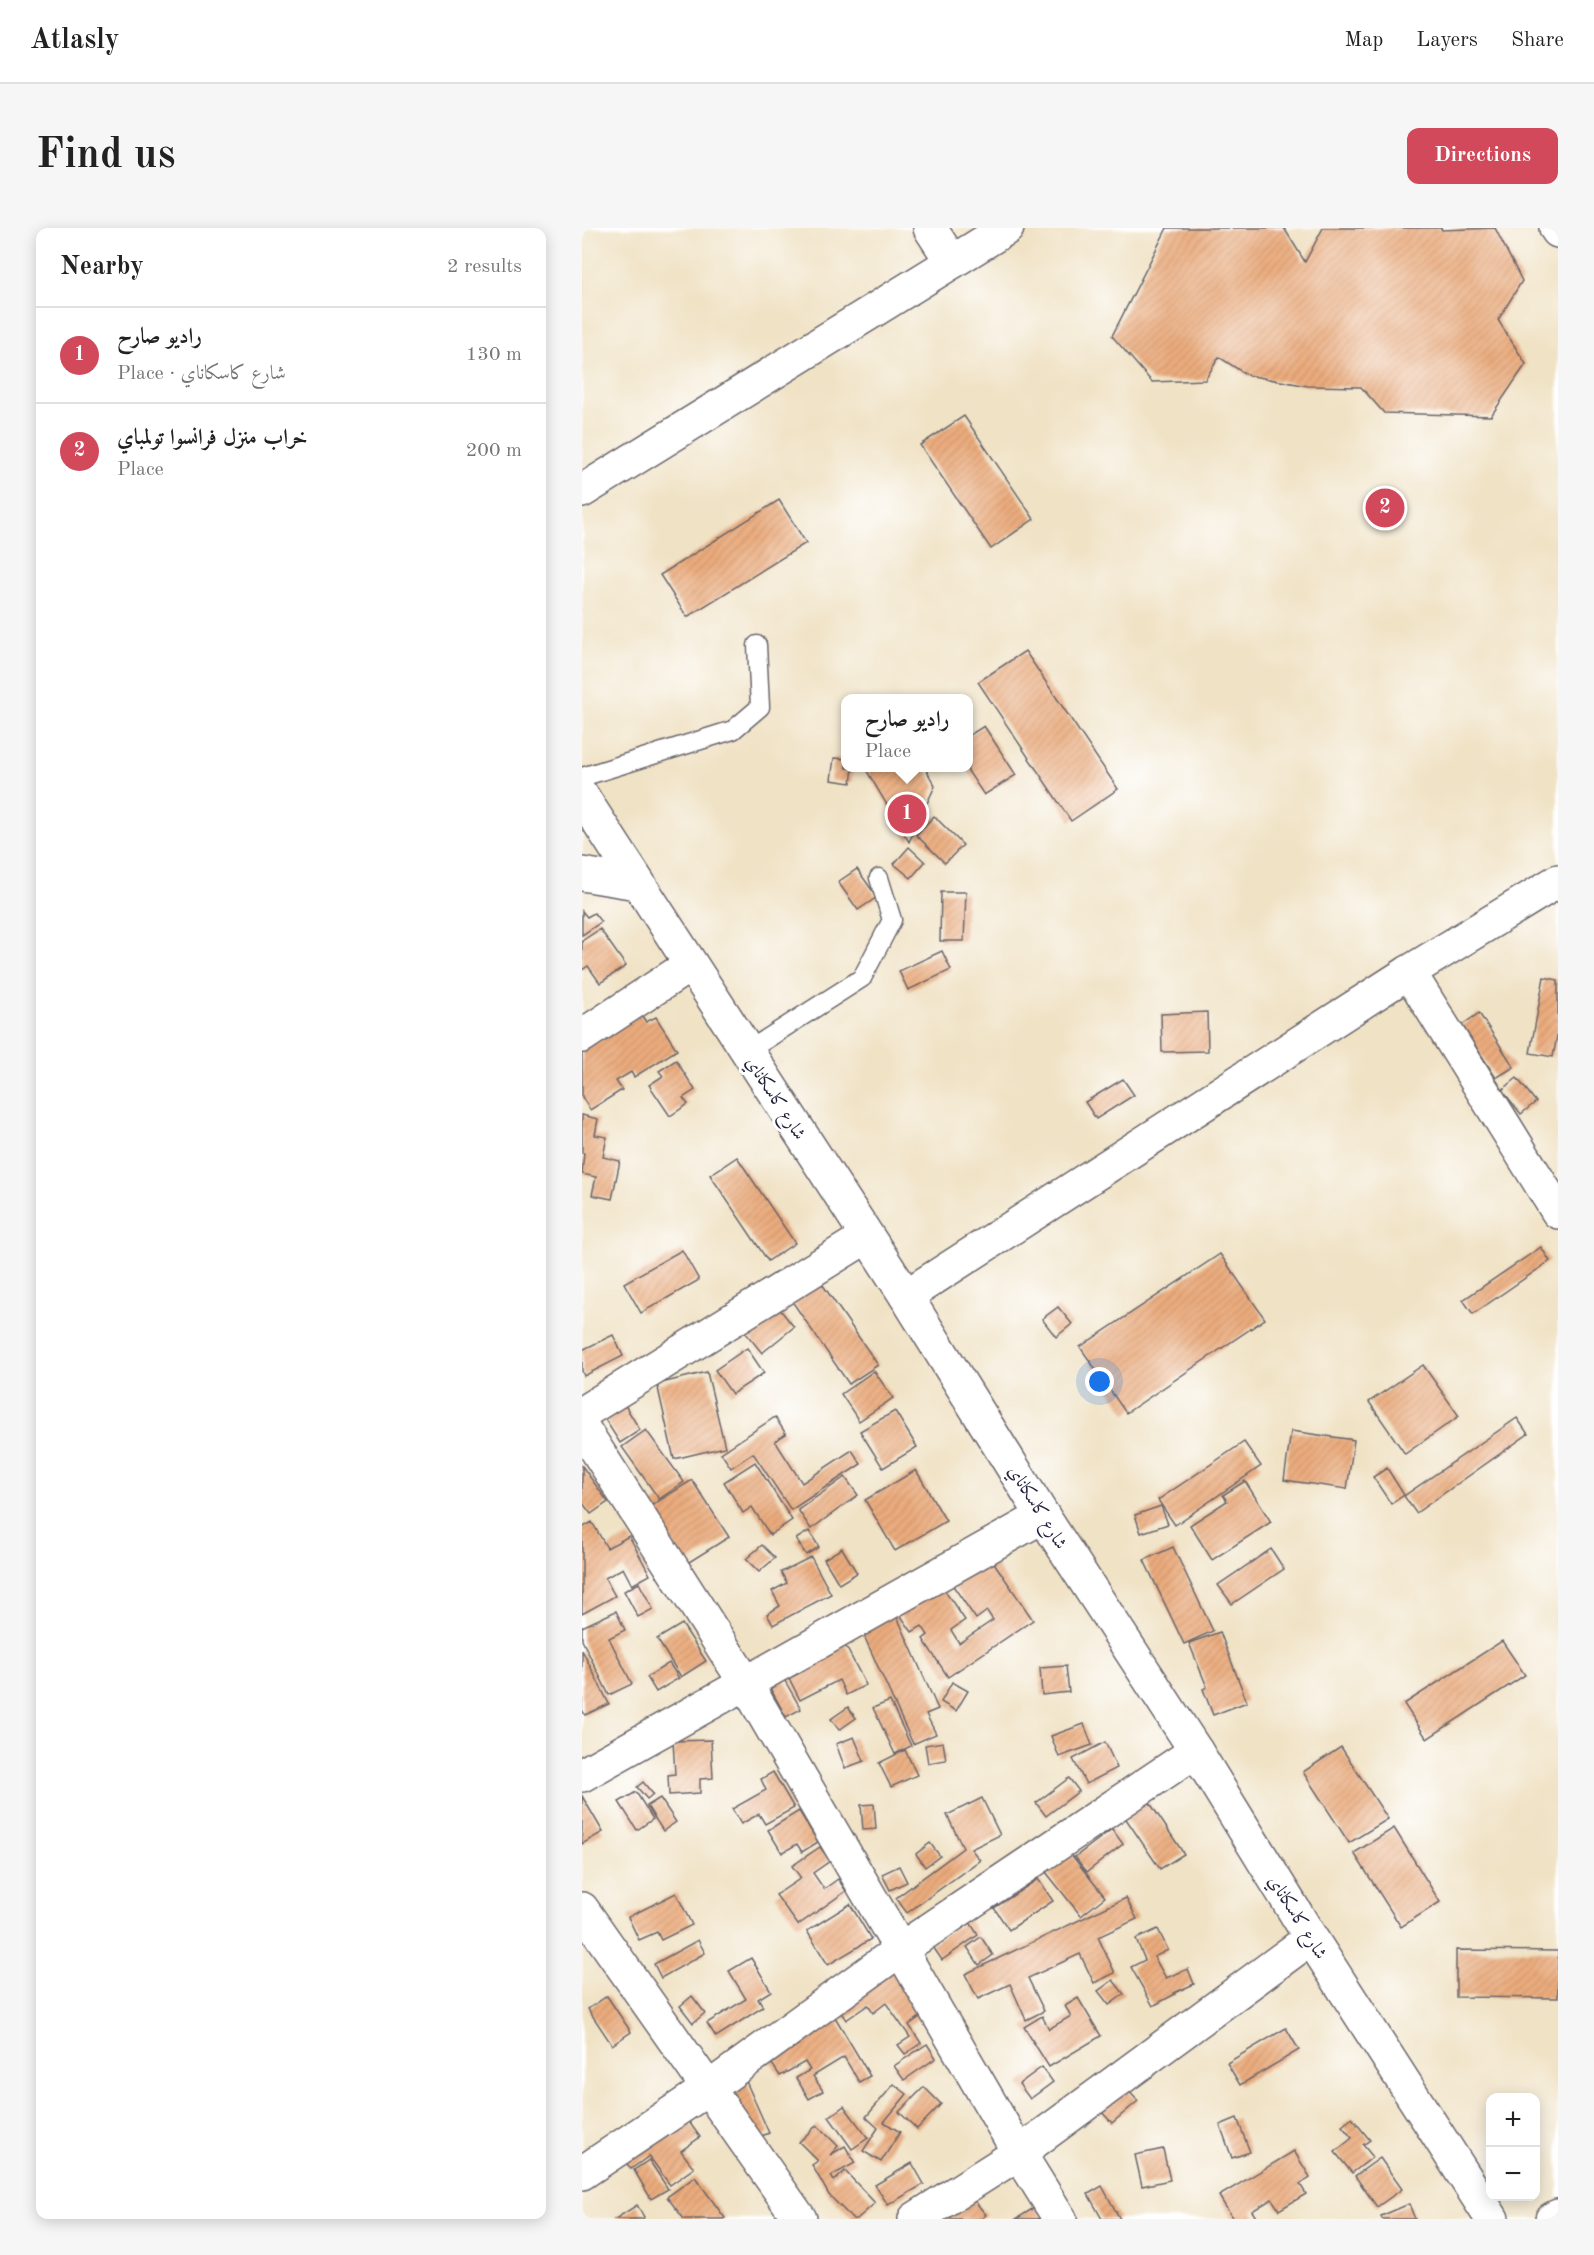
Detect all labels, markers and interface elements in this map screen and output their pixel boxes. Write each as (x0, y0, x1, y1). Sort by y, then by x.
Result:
text: Atlasly (30, 27, 120, 55)
text: Map (1344, 30, 1383, 51)
text: Layers (1416, 30, 1478, 51)
text: Share (1511, 30, 1564, 51)
button: Directions (1407, 128, 1558, 184)
text: Find us (36, 135, 175, 177)
text: Nearby (60, 254, 144, 280)
text: 2 results (447, 257, 522, 277)
text: راديو صارح (117, 326, 202, 348)
text: 1 (74, 345, 85, 365)
text: 130 m (466, 345, 522, 365)
text: Place · شارع كاسكاناي (117, 364, 286, 384)
text: خراب منزل فرانسوا تولمباي (117, 427, 307, 449)
text: 2 (74, 441, 85, 461)
text: 200 m (466, 441, 522, 461)
text: Place (117, 460, 164, 480)
pin: 2 (1366, 486, 1404, 530)
popup (841, 694, 973, 772)
text: راديو صارح (864, 709, 950, 731)
text: Place (864, 742, 911, 762)
pin: 1 (888, 792, 926, 836)
street label: شارع كاسكاناي (738, 1053, 809, 1146)
your location (1085, 1367, 1114, 1396)
street label: شارع كاسكاناي (1000, 1462, 1071, 1555)
street label: شارع كاسكاناي (1260, 1872, 1331, 1965)
map controls (1486, 2093, 1540, 2201)
button: + (1486, 2093, 1540, 2147)
button: − (1486, 2147, 1540, 2201)

